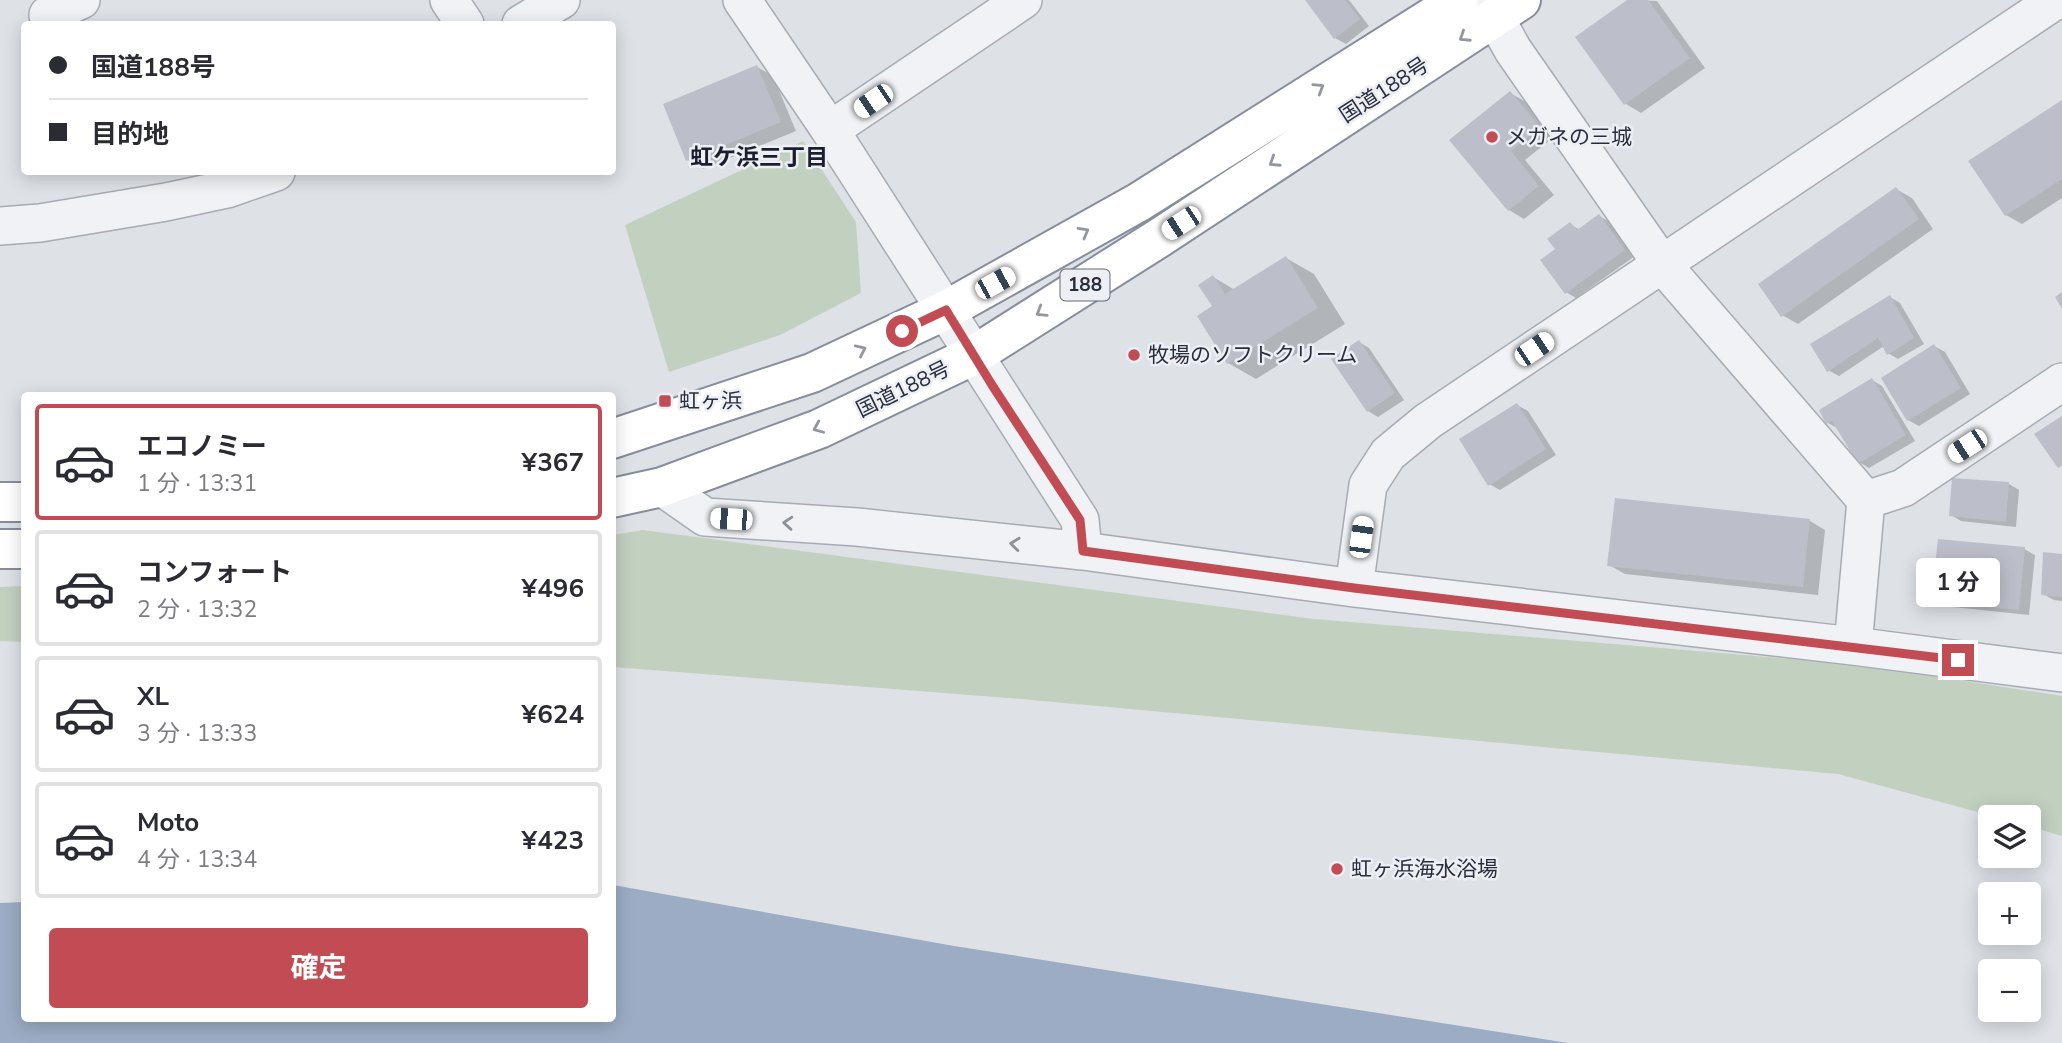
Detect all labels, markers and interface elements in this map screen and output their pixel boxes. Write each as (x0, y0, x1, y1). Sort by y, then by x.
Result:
one-way arrow (1458, 29, 1471, 42)
text: 国道188号 (91, 50, 216, 85)
street label: 国道188号 (1334, 51, 1434, 129)
car (850, 81, 897, 121)
one-way arrow (1312, 83, 1325, 96)
text: 目的地 (91, 117, 169, 152)
place label: メガネの三城 (1506, 123, 1632, 151)
marker: メガネの三城 (1484, 129, 1500, 145)
district label: 虹ケ浜三丁目 (690, 142, 828, 173)
one-way arrow (1268, 154, 1281, 167)
car (1158, 203, 1205, 243)
one-way arrow (1077, 227, 1089, 240)
car (972, 264, 1019, 302)
road number: 188 (1060, 270, 1110, 300)
one-way arrow (1036, 304, 1049, 317)
route start (886, 315, 918, 347)
car (1511, 329, 1558, 369)
place label: 牧場のソフトクリーム (1148, 341, 1357, 369)
one-way arrow (854, 344, 866, 358)
marker: 牧場のソフトクリーム (1126, 347, 1142, 363)
street label: 国道188号 (852, 354, 954, 424)
place label: 虹ヶ浜 (679, 387, 742, 415)
marker: 虹ヶ浜 (657, 393, 673, 409)
one-way arrow (813, 420, 825, 434)
car (1944, 426, 1991, 466)
text: エコノミー (137, 429, 267, 464)
icon: car (53, 431, 116, 494)
text: ¥367 (522, 445, 584, 480)
text: 1 分 · 13:31 (137, 468, 257, 499)
car (710, 507, 753, 531)
one-way arrow (783, 515, 794, 530)
car (1348, 515, 1375, 559)
one-way arrow (1009, 537, 1020, 552)
text: コンフォート (137, 555, 292, 590)
icon: car (53, 557, 116, 620)
callout: 1 分 (1916, 558, 2000, 608)
text: 1 分 (1936, 567, 1980, 598)
text: ¥496 (522, 571, 584, 606)
text: 2 分 · 13:32 (137, 594, 257, 625)
route end (1942, 644, 1974, 676)
text: XL (137, 679, 169, 714)
icon: car (53, 683, 116, 746)
text: ¥624 (522, 697, 584, 732)
text: 3 分 · 13:33 (137, 718, 257, 749)
text: Moto (137, 805, 199, 840)
map controls (1978, 805, 2041, 1022)
button: layers (1978, 805, 2041, 868)
icon: car (53, 809, 116, 872)
text: ¥423 (522, 823, 584, 858)
text: 4 分 · 13:34 (137, 844, 257, 875)
place label: 虹ヶ浜海水浴場 (1351, 855, 1498, 883)
marker: 虹ヶ浜海水浴場 (1329, 861, 1345, 877)
button: + (1978, 882, 2041, 945)
button: 確定 (49, 928, 588, 1008)
button: − (1978, 959, 2041, 1022)

